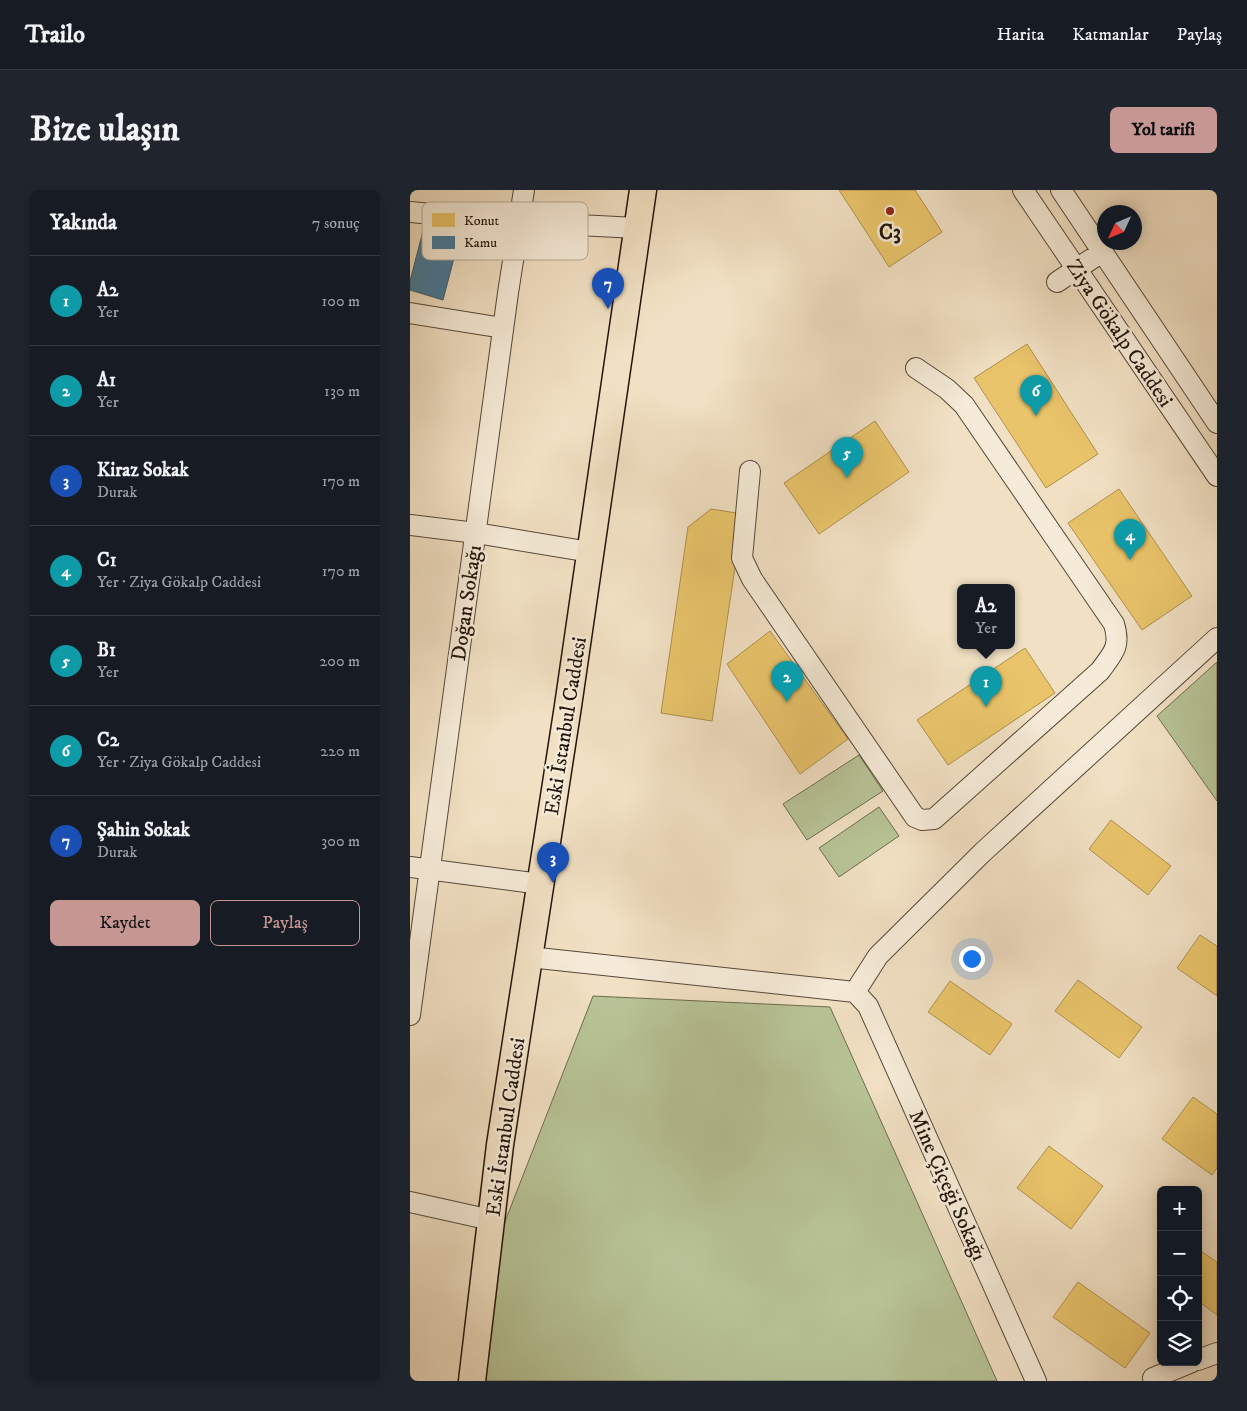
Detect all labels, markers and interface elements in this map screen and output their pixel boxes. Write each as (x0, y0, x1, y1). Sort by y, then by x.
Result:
text: Trailo (25, 20, 85, 50)
text: Harita (997, 24, 1044, 46)
text: Katmanlar (1072, 24, 1149, 46)
text: Paylaş (1177, 24, 1222, 46)
button: Yol tarifi (1110, 107, 1217, 153)
text: Bize ulaşın (30, 108, 180, 152)
legend (422, 202, 588, 260)
marker: C3 (884, 205, 896, 217)
north arrow (1097, 205, 1142, 250)
text: Yakında (50, 210, 117, 236)
text: Konut (464, 212, 500, 230)
text: 7 sonuç (312, 213, 360, 233)
place label: C3 (879, 220, 901, 246)
text: Kamu (464, 234, 497, 252)
street label: Ziya Gökalp Caddesi (1060, 255, 1178, 412)
pin: 7 (592, 268, 624, 309)
text: A2 (97, 279, 118, 302)
text: 1 (63, 291, 69, 311)
text: 100 m (322, 291, 360, 311)
text: Yer (97, 302, 119, 322)
text: A1 (97, 369, 116, 392)
pin: 6 (1020, 375, 1052, 416)
text: 2 (62, 381, 70, 401)
text: 130 m (324, 381, 360, 401)
text: Yer (97, 392, 119, 412)
pin: 5 (831, 437, 863, 478)
text: Kiraz Sokak (97, 459, 189, 482)
text: 3 (63, 471, 69, 491)
text: 170 m (322, 471, 360, 491)
text: Durak (97, 482, 137, 502)
pin: 4 (1114, 519, 1146, 560)
street label: Doğan Sokağı (446, 544, 488, 663)
text: C1 (97, 549, 117, 572)
text: 4 (61, 561, 71, 581)
text: 170 m (322, 561, 360, 581)
text: Yer · Ziya Gökalp Caddesi (97, 572, 261, 592)
popup (957, 584, 1015, 649)
text: A2 (975, 595, 997, 618)
text: Yer (975, 618, 997, 638)
street label: Eski İstanbul Caddesi (538, 635, 593, 817)
text: B1 (97, 639, 116, 662)
text: 5 (62, 651, 70, 671)
text: 200 m (319, 651, 360, 671)
pin: 2 (771, 661, 803, 702)
text: Yer (97, 662, 119, 682)
pin: 1 (970, 666, 1002, 707)
text: C2 (97, 729, 119, 752)
text: 6 (62, 741, 70, 761)
text: 220 m (320, 741, 360, 761)
text: Yer · Ziya Gökalp Caddesi (97, 752, 261, 772)
text: Şahin Sokak (97, 819, 190, 842)
text: 7 (62, 831, 70, 851)
text: 300 m (321, 831, 360, 851)
text: Durak (97, 842, 137, 862)
pin: 3 (537, 842, 569, 883)
button: Kaydet (50, 900, 200, 946)
button: Paylaş (210, 900, 360, 946)
your location (959, 946, 985, 972)
street label: Eski İstanbul Caddesi (480, 1036, 531, 1218)
street label: Mine Çiçeği Sokağı (902, 1106, 992, 1265)
map controls (1157, 1186, 1202, 1366)
button: + (1157, 1186, 1202, 1231)
button: − (1157, 1231, 1202, 1276)
button: locate (1157, 1276, 1202, 1321)
button: layers (1157, 1321, 1202, 1366)

